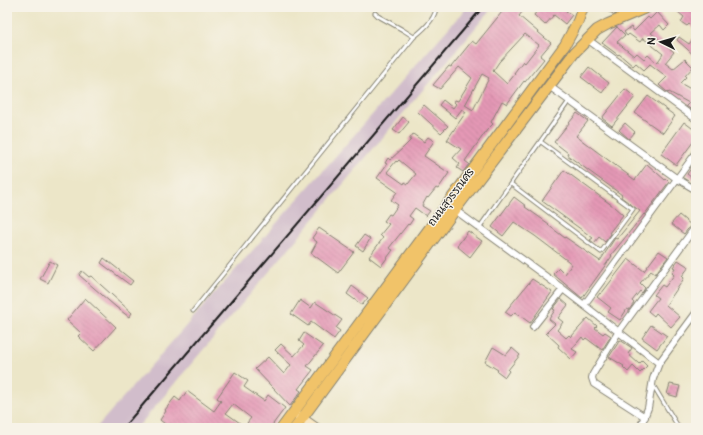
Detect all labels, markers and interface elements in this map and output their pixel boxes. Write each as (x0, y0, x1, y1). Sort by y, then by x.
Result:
north arrow (641, 22, 681, 62)
text: N (645, 36, 658, 45)
street label: ถนนสุวรรณศร (425, 165, 479, 230)

